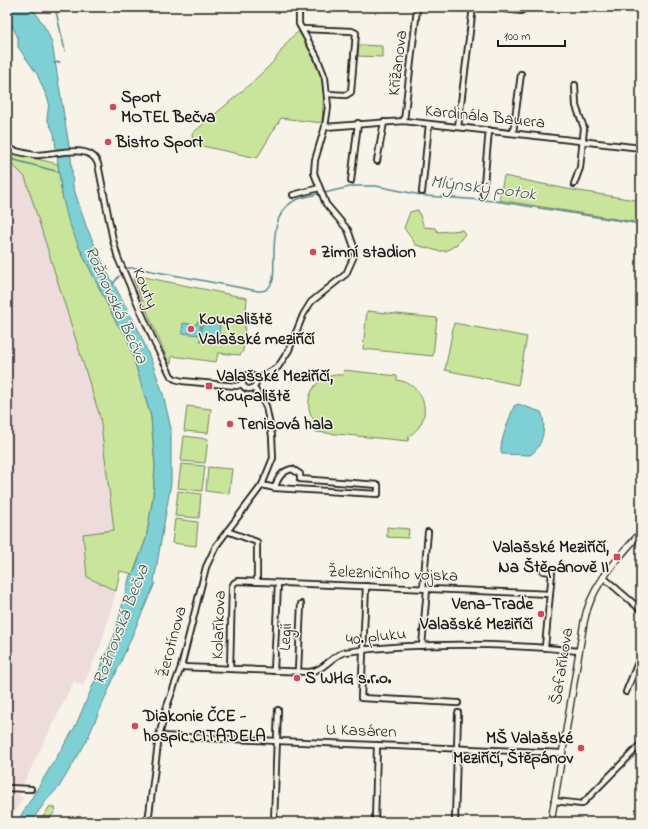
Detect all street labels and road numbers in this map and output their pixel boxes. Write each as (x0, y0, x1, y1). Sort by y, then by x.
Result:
street label: Křižanova (382, 29, 414, 97)
street label: Kardinála Bauera (424, 98, 546, 136)
street label: Kouty (124, 264, 165, 313)
street label: Železničního vojska (328, 559, 458, 589)
street label: Kolaříkova (205, 590, 233, 660)
street label: Žerotínova (150, 603, 194, 681)
street label: 40. pluku (345, 621, 407, 653)
street label: Legií (273, 623, 301, 652)
street label: Šafaříkova (544, 626, 580, 706)
street label: U Kasáren (325, 717, 397, 745)

